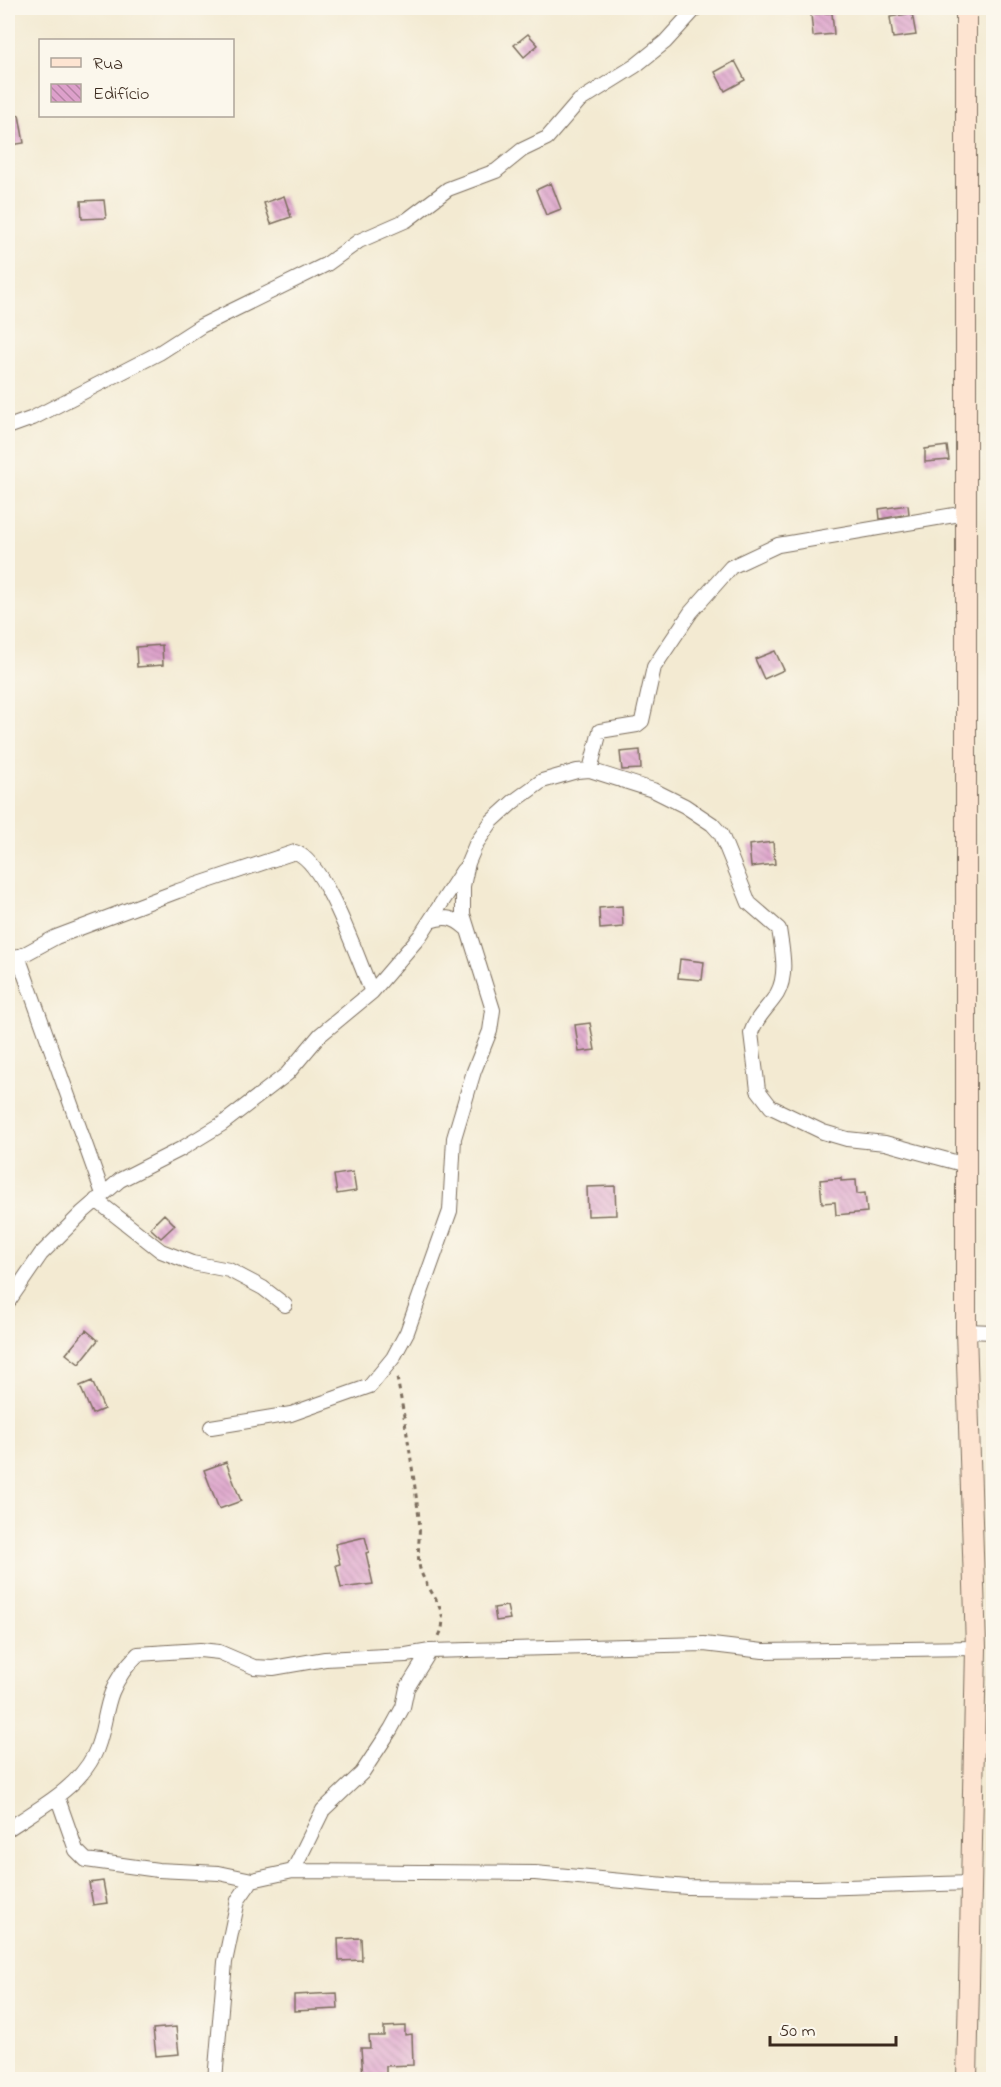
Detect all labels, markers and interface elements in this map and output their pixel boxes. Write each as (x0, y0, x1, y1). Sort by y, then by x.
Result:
legend (39, 39, 234, 117)
text: Rua (93, 52, 123, 78)
text: Edifício (93, 82, 149, 108)
scale bar (770, 2009, 896, 2047)
text: 50 m (779, 2019, 816, 2045)

